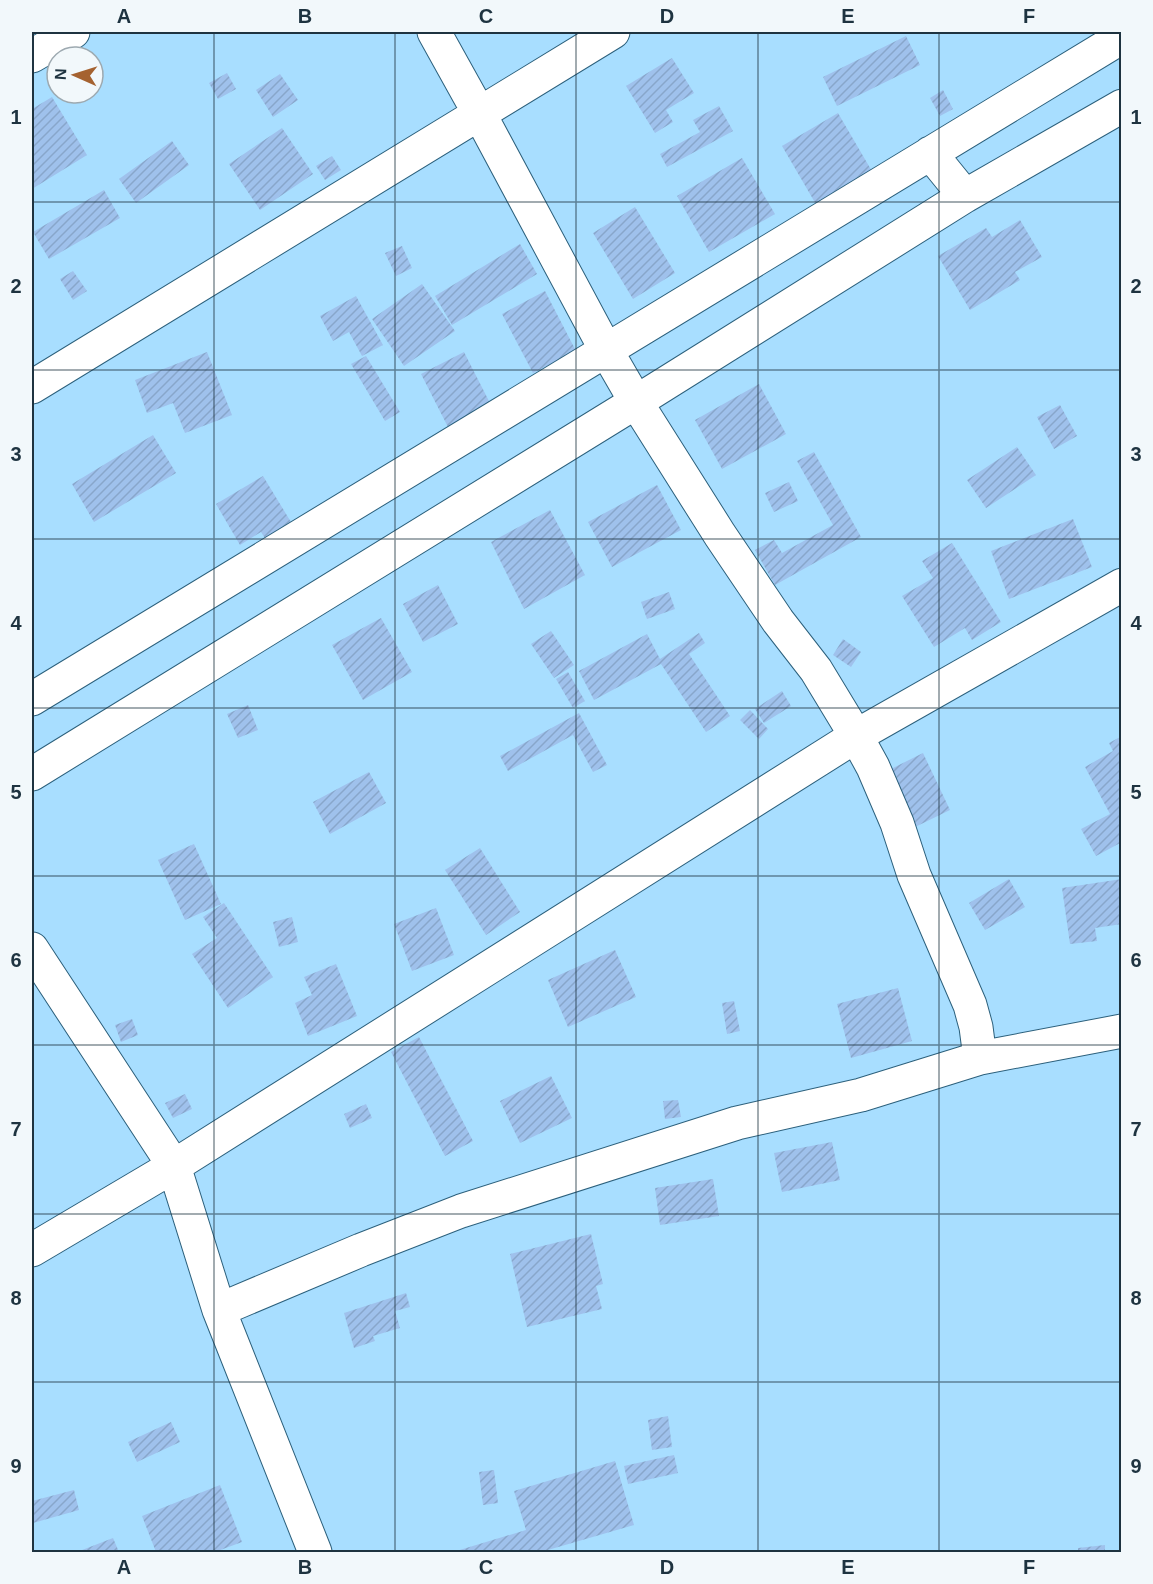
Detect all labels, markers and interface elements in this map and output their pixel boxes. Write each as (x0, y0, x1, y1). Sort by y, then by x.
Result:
text: A (117, 5, 131, 27)
text: B (298, 5, 312, 27)
text: C (479, 5, 493, 27)
text: D (660, 5, 674, 27)
text: E (841, 5, 855, 27)
text: F (1023, 5, 1035, 27)
north arrow (45, 45, 105, 105)
text: N (52, 68, 69, 80)
text: 1 (10, 106, 22, 128)
text: 1 (1130, 106, 1142, 128)
text: 2 (10, 275, 22, 297)
text: 2 (1130, 275, 1142, 297)
text: 3 (10, 443, 22, 465)
text: 3 (1130, 443, 1142, 465)
text: 4 (10, 612, 22, 634)
text: 4 (1130, 612, 1142, 634)
text: 5 (10, 781, 22, 803)
text: 5 (1130, 781, 1142, 803)
text: 6 (10, 949, 22, 971)
text: 6 (1130, 949, 1142, 971)
text: 7 (10, 1118, 22, 1140)
text: 7 (1130, 1118, 1142, 1140)
text: 8 (10, 1287, 22, 1309)
text: 8 (1130, 1287, 1142, 1309)
text: 9 (10, 1455, 22, 1477)
text: 9 (1130, 1455, 1142, 1477)
text: A (117, 1556, 131, 1578)
text: B (298, 1556, 312, 1578)
text: C (479, 1556, 493, 1578)
text: D (660, 1556, 674, 1578)
text: E (841, 1556, 855, 1578)
text: F (1023, 1556, 1035, 1578)

